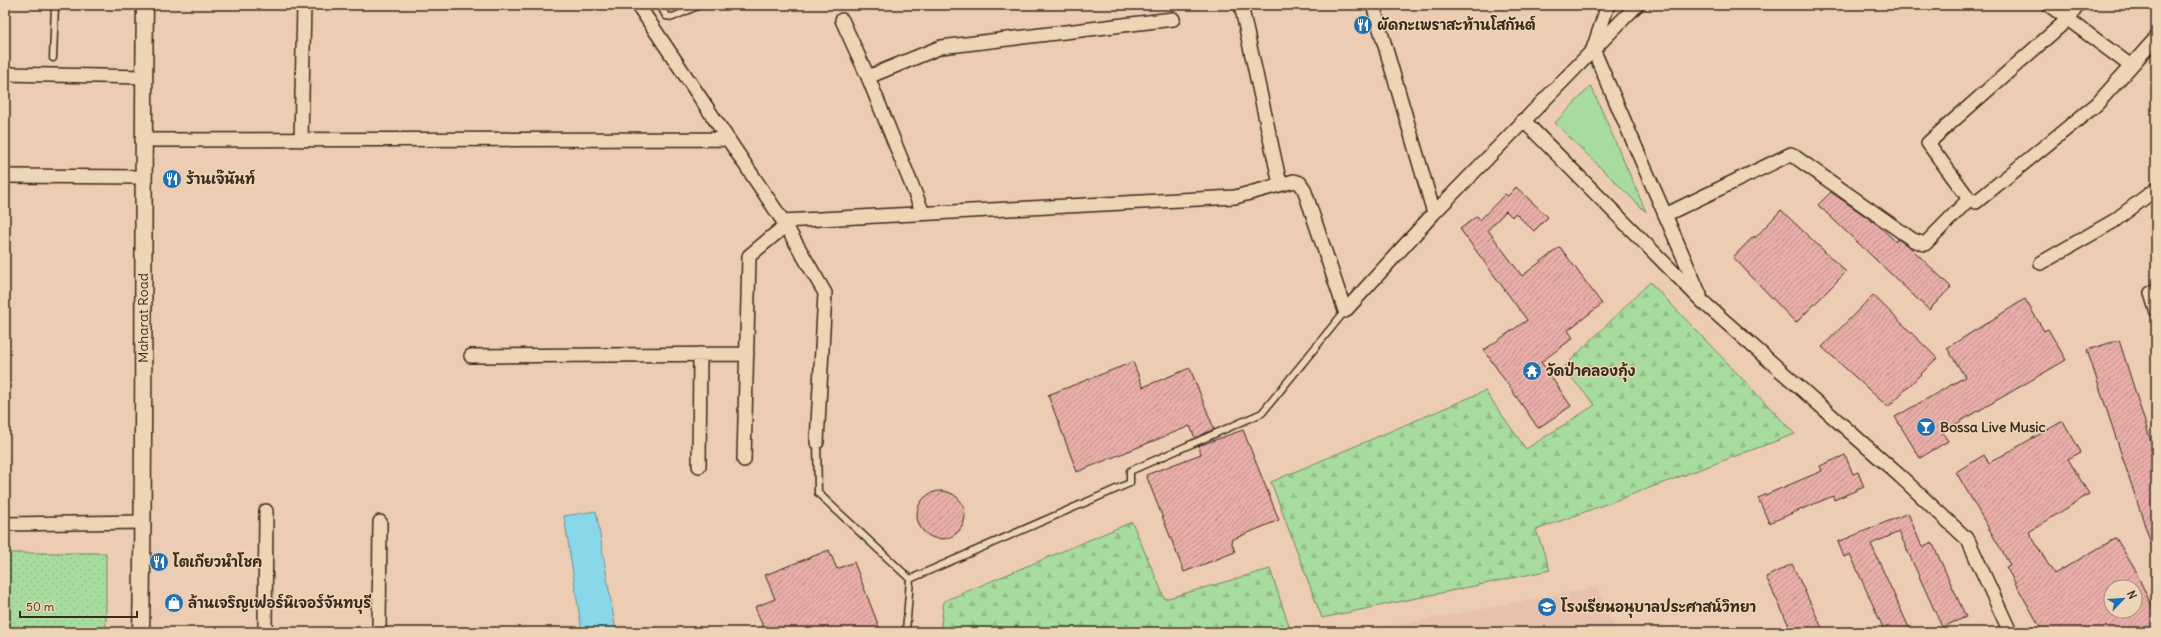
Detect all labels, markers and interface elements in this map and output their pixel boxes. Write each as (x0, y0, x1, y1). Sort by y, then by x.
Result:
restaurant icon: ผัดกะเพราสะท้านโสกันต์ (1352, 14, 1374, 36)
place label: ผัดกะเพราสะท้านโสกันต์ (1377, 15, 1536, 34)
restaurant icon: ร้านเจ๊นันท์ (161, 168, 183, 190)
place label: ร้านเจ๊นันท์ (186, 169, 255, 188)
street label: Maharat Road (134, 273, 152, 363)
temple icon: วัดป่าคลองกุ้ง (1521, 360, 1543, 382)
place label: วัดป่าคลองกุ้ง (1546, 361, 1636, 382)
bar icon: Bossa Live Music (1915, 416, 1937, 438)
place label: Bossa Live Music (1940, 418, 2046, 436)
restaurant icon: โตเกียวนำโชค (148, 551, 170, 573)
place label: โตเกียวนำโชค (172, 552, 262, 571)
north arrow (2103, 579, 2143, 619)
text: N (2124, 588, 2140, 601)
shop icon: ล้านเจริญเฟอร์นิเจอร์จันทบุรี (163, 592, 185, 614)
scale bar (20, 593, 137, 619)
place label: ล้านเจริญเฟอร์นิเจอร์จันทบุรี (188, 593, 371, 614)
school or university icon: โรงเรียนอนุบาลประศาสน์วิทยา (1536, 596, 1558, 618)
place label: โรงเรียนอนุบาลประศาสน์วิทยา (1560, 597, 1756, 618)
text: 50 m (26, 599, 55, 614)

